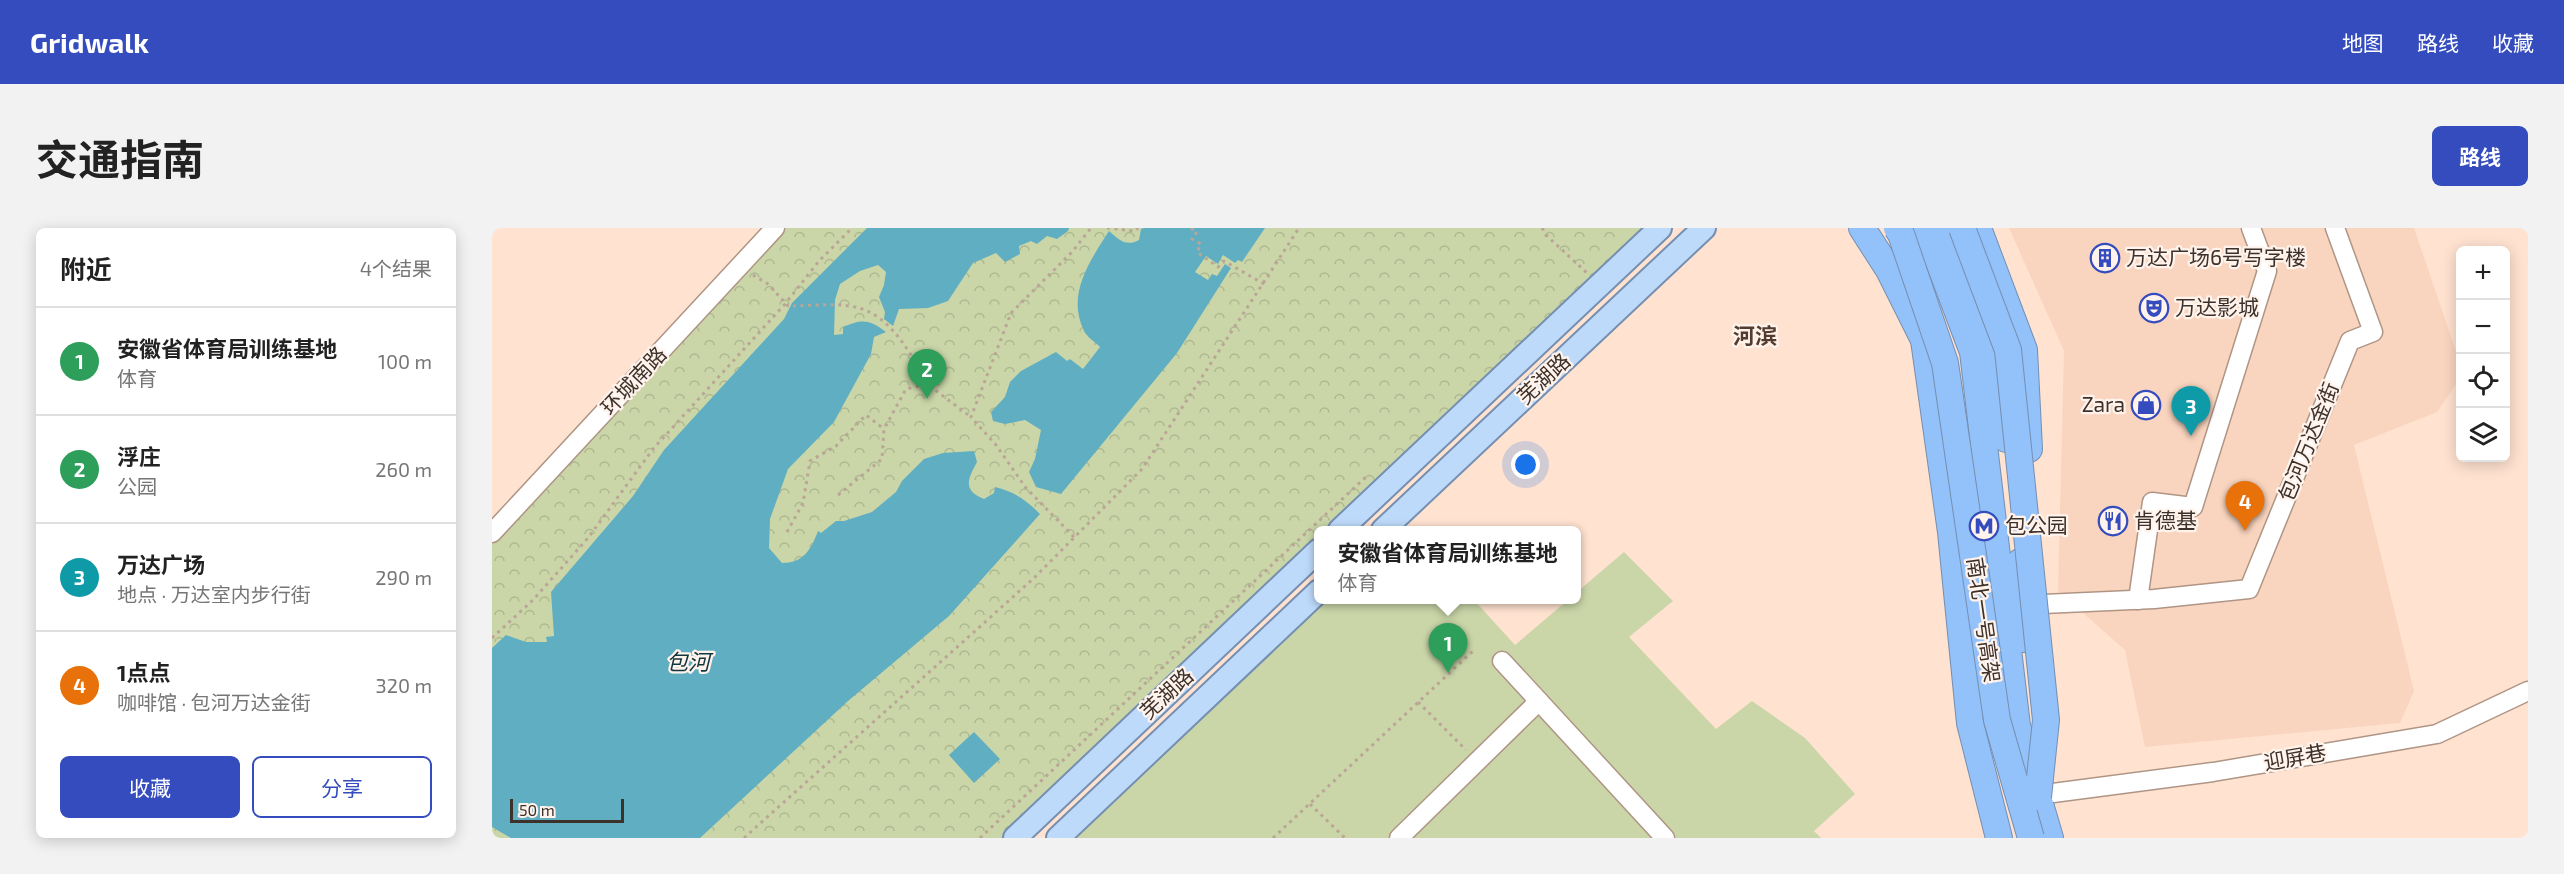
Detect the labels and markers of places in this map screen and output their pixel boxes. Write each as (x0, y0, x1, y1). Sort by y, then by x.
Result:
building icon: 万达广场6号写字楼 (2089, 242, 2121, 274)
place label: 万达广场6号写字楼 (2126, 244, 2306, 269)
theatre icon: 万达影城 (2138, 292, 2170, 324)
place label: 万达影城 (2175, 294, 2259, 319)
pin: 2 (908, 350, 946, 399)
pin: 3 (2172, 386, 2210, 436)
shop icon: Zara (2130, 389, 2162, 421)
place label: Zara (2082, 391, 2125, 416)
pin: 4 (2226, 482, 2264, 531)
restaurant icon: 肯德基 (2097, 505, 2129, 537)
place label: 肯德基 (2134, 507, 2197, 532)
metro station icon: 包公园 (1968, 510, 2000, 542)
place label: 包公园 (2005, 512, 2068, 537)
pin: 1 (1428, 624, 1468, 673)

